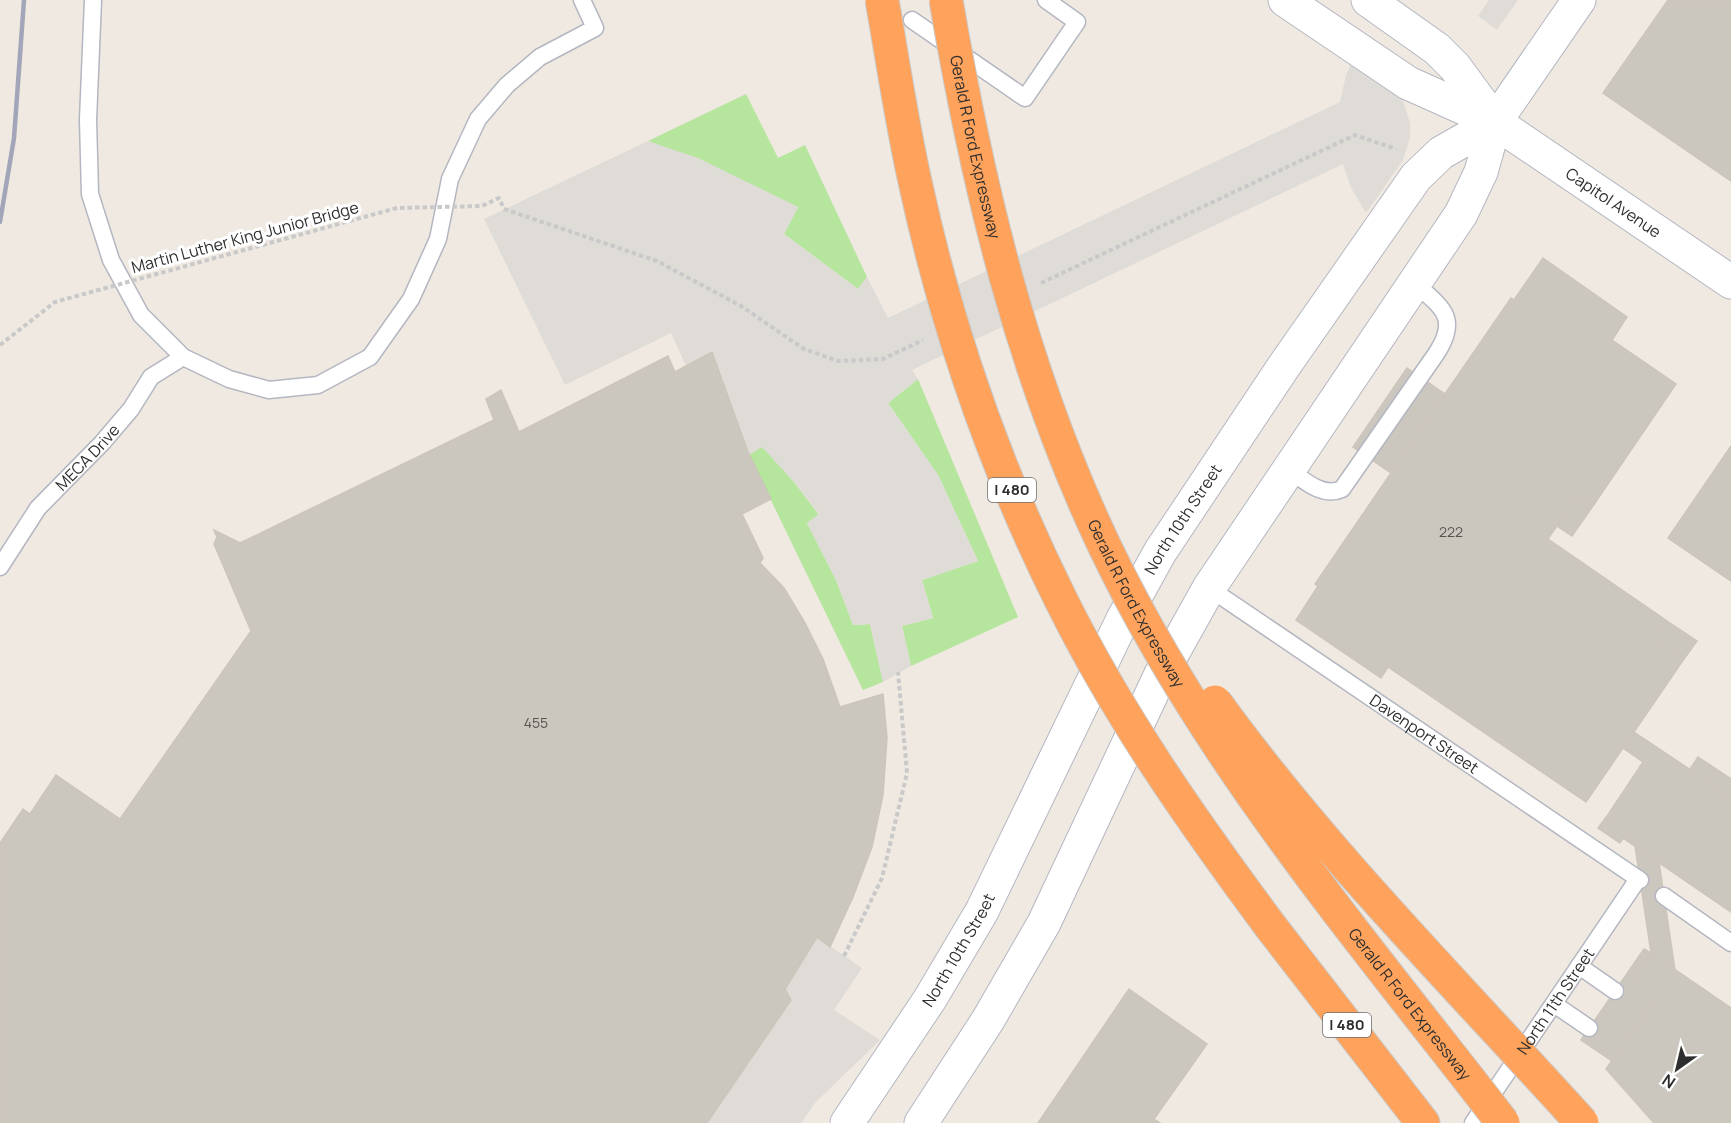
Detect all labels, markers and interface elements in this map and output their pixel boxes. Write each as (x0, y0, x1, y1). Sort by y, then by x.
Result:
street label: Gerald R Ford Expressway (945, 53, 1006, 242)
street label: Capitol Avenue (1562, 162, 1666, 243)
street label: Martin Luther King Junior Bridge (129, 196, 361, 278)
street label: MECA Drive (50, 419, 124, 495)
street label: North 10th Street (1139, 460, 1227, 578)
road number: I 480 (988, 478, 1036, 502)
street label: Gerald R Ford Expressway (1083, 516, 1191, 692)
house number: 222 (1439, 522, 1463, 541)
street label: Davenport Street (1365, 689, 1483, 779)
house number: 455 (524, 713, 548, 732)
street label: North 10th Street (917, 890, 1000, 1011)
street label: Gerald R Ford Expressway (1344, 923, 1477, 1085)
street label: North 11th Street (1511, 944, 1599, 1059)
road number: I 480 (1323, 1013, 1371, 1037)
north arrow (1647, 1039, 1707, 1099)
text: N (1658, 1069, 1680, 1094)

